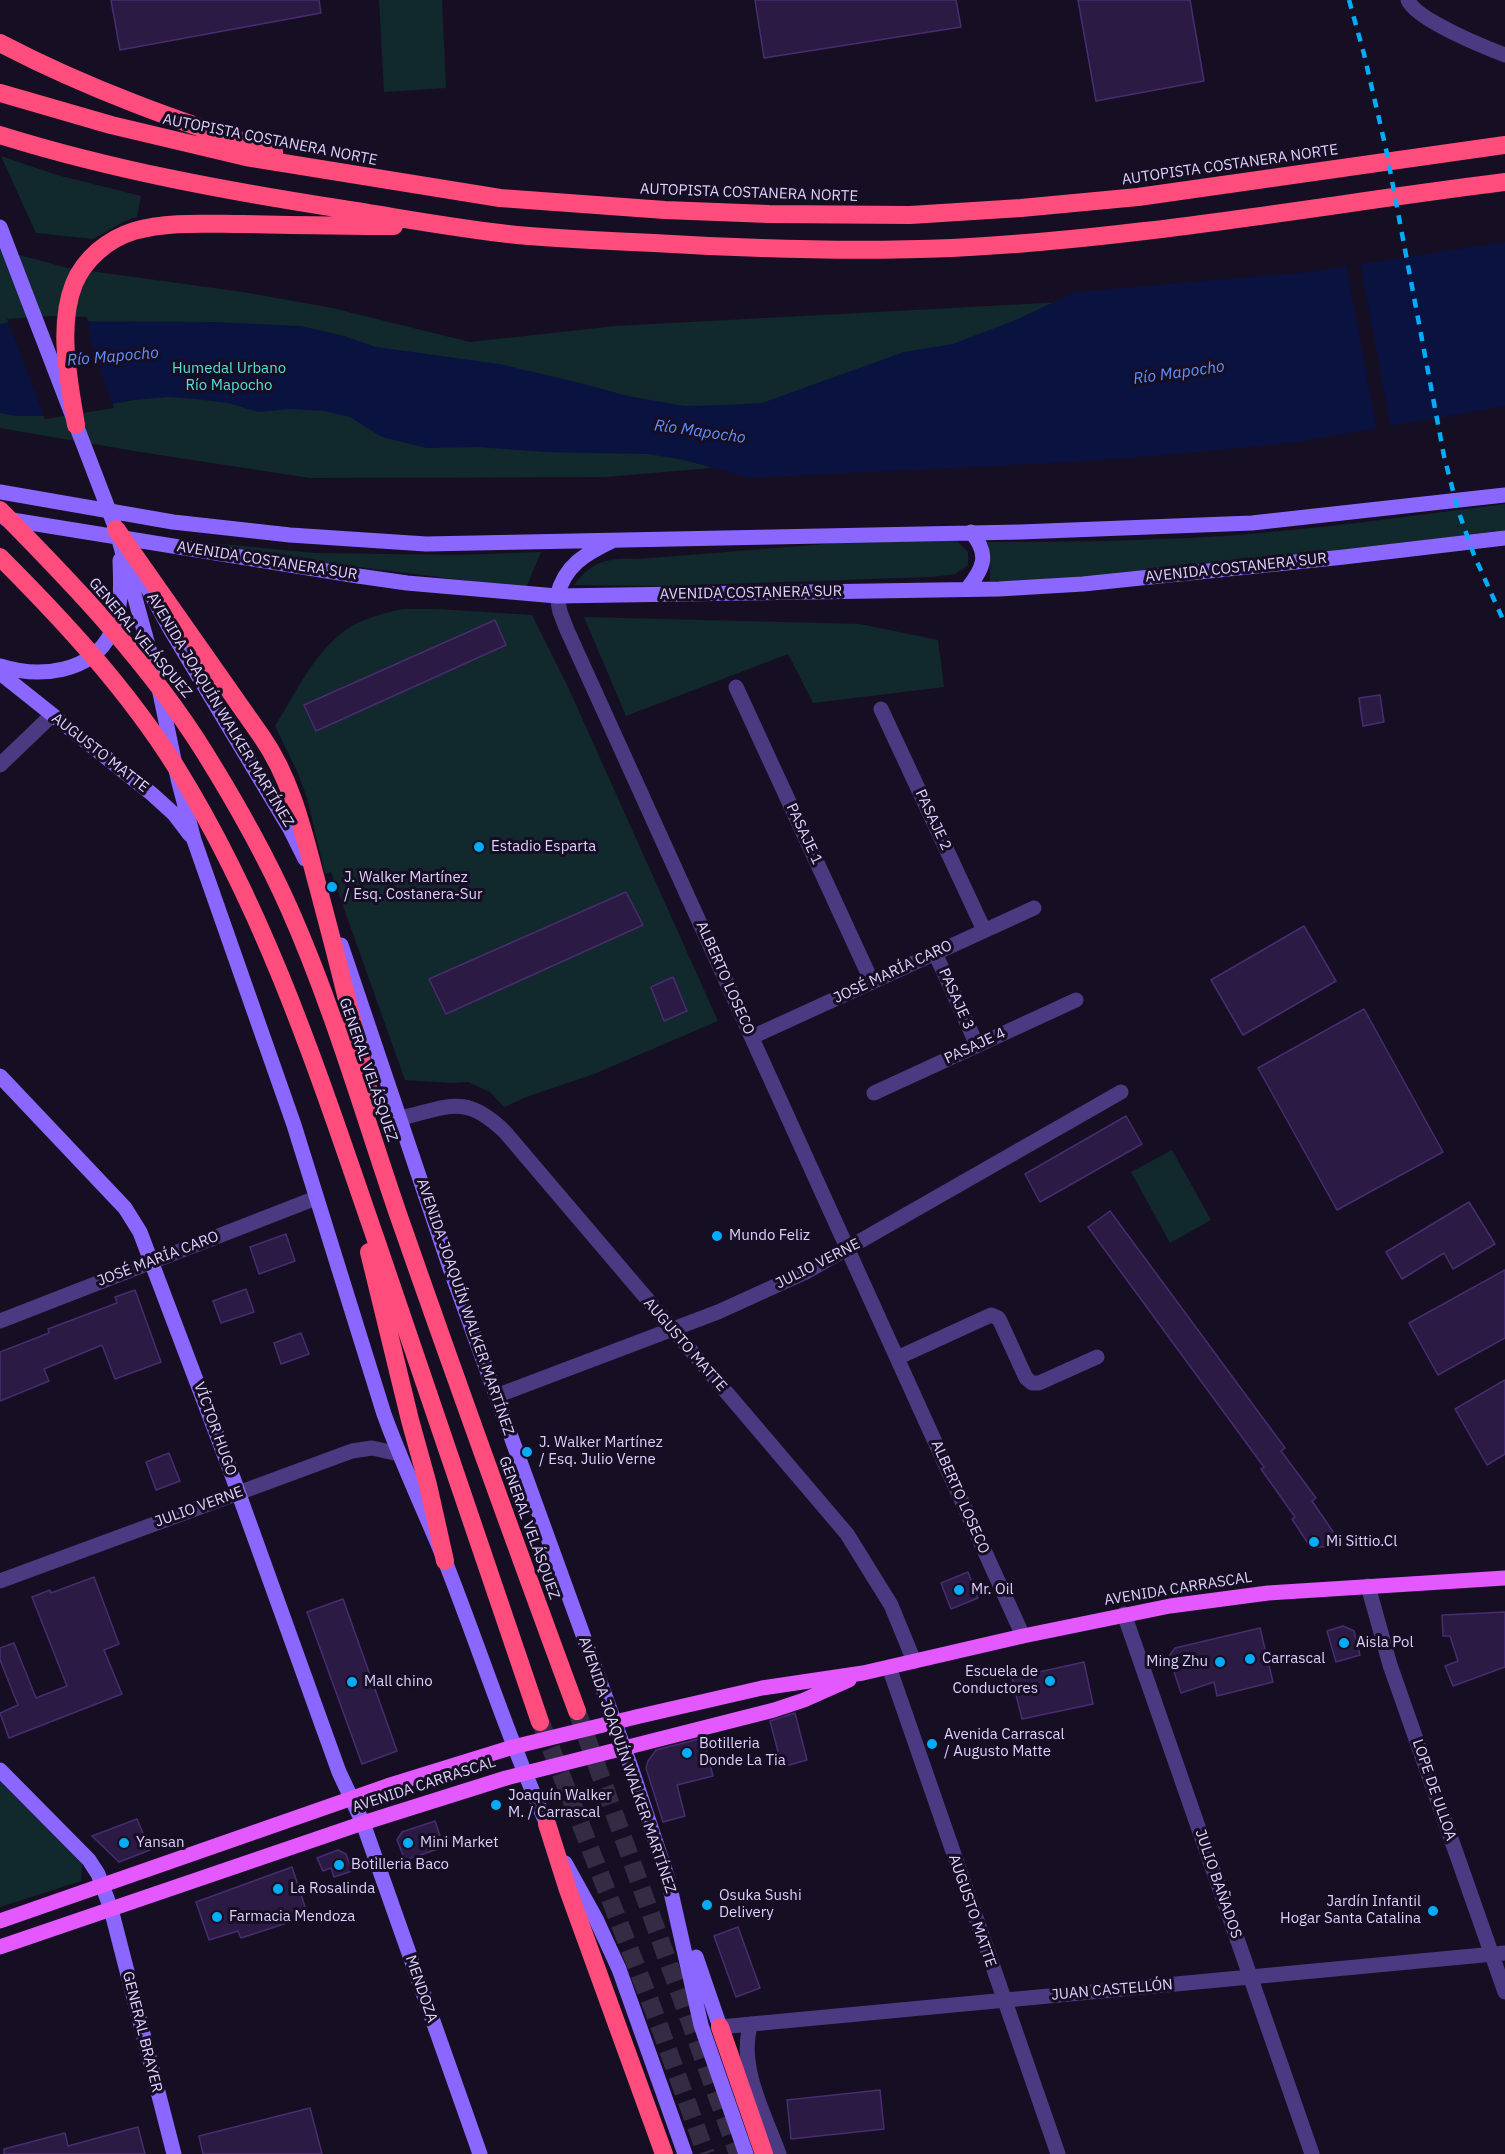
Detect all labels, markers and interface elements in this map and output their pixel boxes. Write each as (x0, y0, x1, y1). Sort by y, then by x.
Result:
street label: AUTOPISTA COSTANERA NORTE (161, 110, 379, 170)
street label: AUTOPISTA COSTANERA NORTE (1121, 141, 1339, 189)
street label: AUTOPISTA COSTANERA NORTE (640, 180, 858, 206)
water label: Río Mapocho (66, 343, 160, 371)
water label: Río Mapocho (1132, 357, 1226, 389)
park label: Humedal Urbano Río Mapocho (172, 360, 286, 395)
water label: Río Mapocho (653, 416, 747, 448)
street label: AVENIDA COSTANERA SUR (175, 538, 359, 584)
street label: AVENIDA COSTANERA SUR (1144, 550, 1328, 586)
street label: GENERAL VELÁSQUEZ (85, 574, 195, 702)
street label: AVENIDA COSTANERA SUR (660, 582, 842, 604)
street label: AVENIDA JOAQUÍN WALKER MARTÍNEZ (143, 590, 297, 830)
street label: AUGUSTO MATTE (48, 710, 152, 796)
street label: PASAJE 2 (911, 787, 955, 853)
street label: PASAJE 1 (782, 801, 826, 867)
place label: Estadio Esparta (491, 838, 596, 856)
marker: Estadio Esparta (472, 840, 486, 854)
place label: J. Walker Martínez / Esq. Costanera-Sur (344, 869, 482, 904)
marker: J. Walker Martínez / Esq. Costanera-Sur (325, 880, 339, 894)
street label: ALBERTO LOSECO (692, 919, 758, 1037)
street label: JOSÉ MARÍA CARO (831, 937, 955, 1007)
street label: PASAJE 3 (934, 965, 978, 1033)
street label: GENERAL VELÁSQUEZ (335, 996, 401, 1144)
street label: PASAJE 4 (942, 1024, 1008, 1068)
street label: AVENIDA JOAQUÍN WALKER MARTÍNEZ (412, 1176, 518, 1438)
place label: Mundo Feliz (729, 1227, 810, 1245)
street label: JOSÉ MARÍA CARO (95, 1228, 221, 1290)
marker: Mundo Feliz (710, 1229, 724, 1243)
street label: JULIO VERNE (773, 1235, 863, 1293)
street label: AUGUSTO MATTE (639, 1294, 731, 1396)
street label: VÍCTOR HUGO (190, 1380, 240, 1478)
place label: J. Walker Martínez / Esq. Julio Verne (539, 1434, 663, 1469)
street label: ALBERTO LOSECO (927, 1438, 993, 1556)
marker: J. Walker Martínez / Esq. Julio Verne (520, 1445, 534, 1459)
street label: GENERAL VELÁSQUEZ (495, 1454, 563, 1602)
street label: JULIO VERNE (153, 1483, 245, 1531)
place label: Mi Sittio.Cl (1326, 1533, 1397, 1551)
marker: Mi Sittio.Cl (1307, 1535, 1321, 1549)
street label: AVENIDA CARRASCAL (1103, 1568, 1253, 1610)
place label: Mr. Oil (971, 1581, 1014, 1599)
marker: Mr. Oil (952, 1583, 966, 1597)
street label: AVENIDA JOAQUÍN WALKER MARTÍNEZ (574, 1634, 680, 1896)
place label: Aisla Pol (1356, 1634, 1414, 1652)
marker: Aisla Pol (1337, 1636, 1351, 1650)
place label: Carrascal (1262, 1650, 1325, 1668)
marker: Carrascal (1243, 1652, 1257, 1666)
place label: Ming Zhu (1146, 1653, 1208, 1671)
marker: Ming Zhu (1213, 1655, 1227, 1669)
place label: Escuela de Conductores (952, 1663, 1038, 1698)
place label: Mall chino (364, 1673, 433, 1691)
marker: Escuela de Conductores (1043, 1674, 1057, 1688)
marker: Mall chino (345, 1675, 359, 1689)
place label: Avenida Carrascal / Augusto Matte (944, 1726, 1065, 1761)
place label: Botilleria Donde La Tia (699, 1735, 786, 1770)
marker: Avenida Carrascal / Augusto Matte (925, 1737, 939, 1751)
street label: LOPE DE ULLOA (1408, 1737, 1460, 1843)
marker: Botilleria Donde La Tia (680, 1746, 694, 1760)
street label: AVENIDA CARRASCAL (350, 1753, 498, 1817)
place label: Joaquín Walker M. / Carrascal (508, 1787, 612, 1822)
marker: Joaquín Walker M. / Carrascal (489, 1798, 503, 1812)
street label: JULIO BAÑADOS (1191, 1827, 1245, 1941)
place label: Yansan (136, 1834, 185, 1852)
place label: Mini Market (420, 1834, 499, 1852)
marker: Yansan (117, 1836, 131, 1850)
marker: Mini Market (401, 1836, 415, 1850)
street label: AUGUSTO MATTE (944, 1852, 1000, 1970)
place label: Botilleria Baco (351, 1856, 449, 1874)
marker: Botilleria Baco (332, 1858, 346, 1872)
place label: La Rosalinda (290, 1880, 375, 1898)
marker: La Rosalinda (271, 1882, 285, 1896)
place label: Osuka Sushi Delivery (719, 1887, 802, 1922)
place label: Jardín Infantil Hogar Santa Catalina (1280, 1893, 1421, 1928)
marker: Osuka Sushi Delivery (700, 1898, 714, 1912)
marker: Jardín Infantil Hogar Santa Catalina (1426, 1904, 1440, 1918)
place label: Farmacia Mendoza (229, 1908, 355, 1926)
marker: Farmacia Mendoza (210, 1910, 224, 1924)
street label: MENDOZA (401, 1953, 441, 2025)
street label: GENERAL BRAYER (118, 1970, 166, 2094)
street label: JUAN CASTELLÓN (1050, 1976, 1174, 2004)

